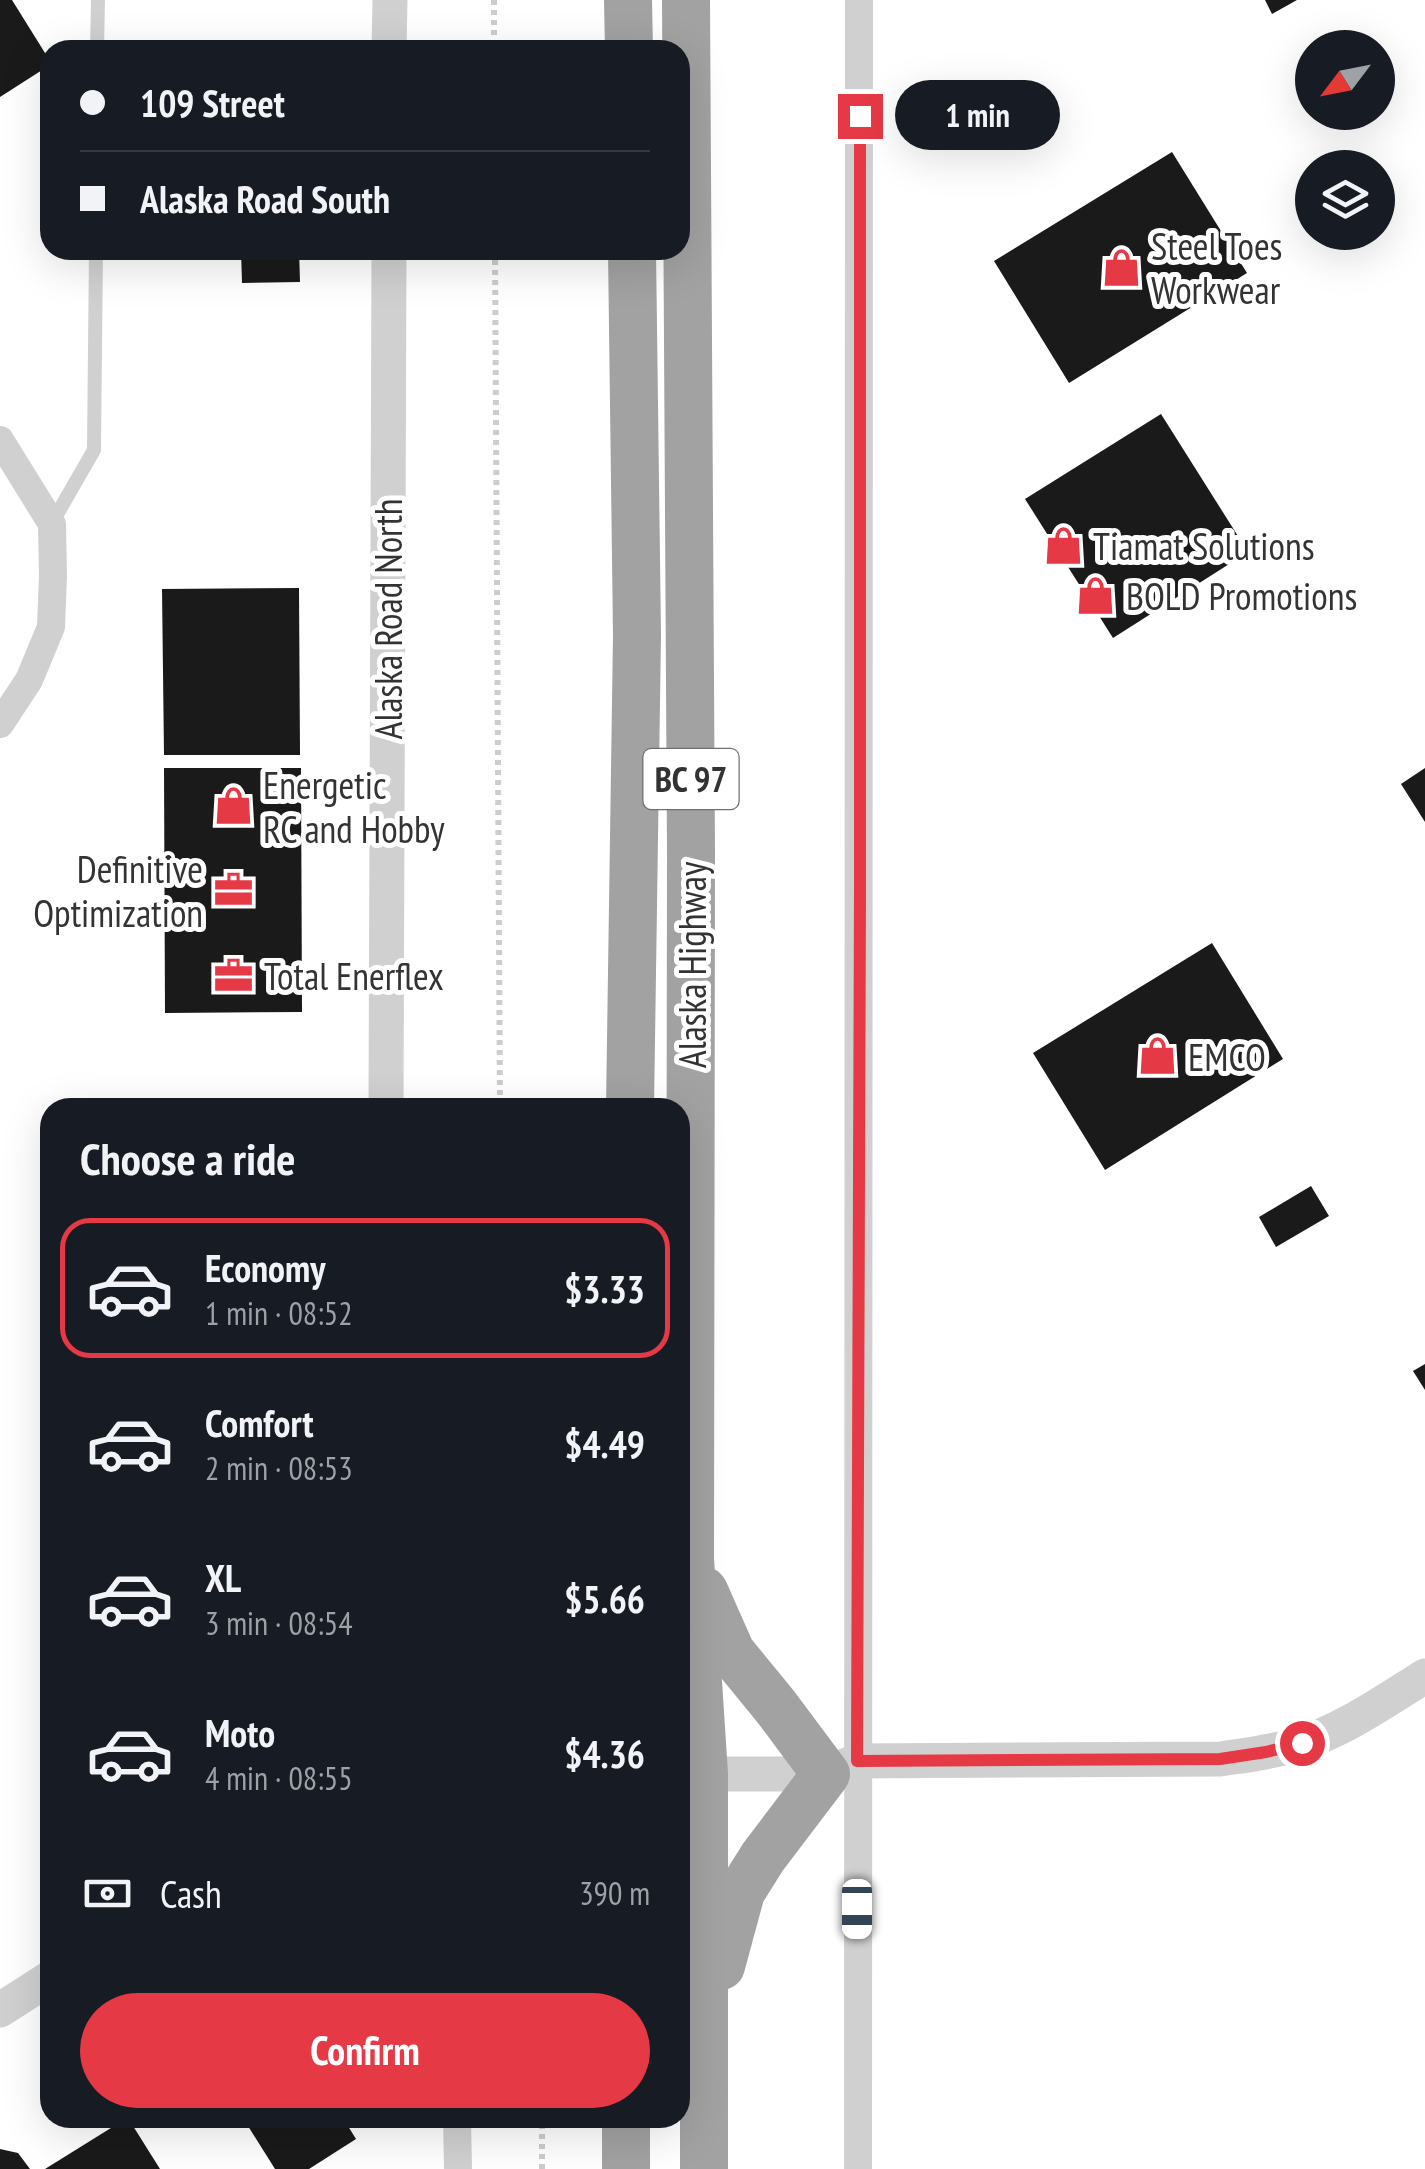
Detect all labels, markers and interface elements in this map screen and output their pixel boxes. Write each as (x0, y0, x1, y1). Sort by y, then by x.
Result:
north arrow (1295, 30, 1395, 130)
map controls (1295, 30, 1395, 250)
text: 109 Street (140, 78, 285, 127)
callout: 1 min (895, 81, 1060, 151)
route end (838, 94, 883, 139)
text: 1 min (945, 94, 1010, 136)
button: layers (1295, 150, 1395, 250)
text: Alaska Road South (140, 174, 390, 223)
place label: Steel Toes Workwear (1151, 221, 1282, 314)
shop icon: Steel Toes Workwear (1100, 246, 1142, 288)
street label: Alaska Road North (363, 498, 412, 740)
place label: Tiamat Solutions (1093, 521, 1315, 570)
shop icon: Tiamat Solutions (1042, 524, 1084, 566)
place label: BOLD Promotions (1126, 571, 1357, 620)
shop icon: BOLD Promotions (1075, 574, 1117, 616)
road number: BC 97 (644, 749, 738, 809)
place label: Energetic RC and Hobby (263, 760, 445, 853)
shop icon: Energetic RC and Hobby (212, 785, 254, 827)
place label: Definitive Optimization (33, 844, 203, 937)
street label: Alaska Highway (667, 861, 716, 1068)
office icon: Definitive Optimization (212, 869, 254, 911)
place label: Total Enerflex (264, 951, 444, 1000)
office icon: Total Enerflex (213, 954, 255, 996)
place label: EMCO (1188, 1032, 1266, 1081)
shop icon: EMCO (1137, 1035, 1179, 1077)
text: Choose a ride (80, 1129, 295, 1187)
icon: car (85, 1243, 175, 1333)
text: Economy (205, 1243, 325, 1292)
text: $3.33 (564, 1264, 645, 1313)
text: 1 min · 08:52 (205, 1292, 353, 1334)
icon: car (85, 1398, 175, 1488)
text: Comfort (205, 1398, 314, 1447)
text: $4.49 (564, 1419, 645, 1468)
text: 2 min · 08:53 (205, 1447, 353, 1489)
icon: car (85, 1553, 175, 1643)
text: XL (205, 1553, 241, 1602)
text: $5.66 (564, 1574, 645, 1623)
text: 3 min · 08:54 (205, 1602, 353, 1644)
icon: car (85, 1708, 175, 1798)
text: Moto (205, 1708, 275, 1757)
route start (1280, 1721, 1325, 1766)
text: $4.36 (564, 1729, 645, 1778)
text: 4 min · 08:55 (205, 1757, 353, 1799)
icon: cash (80, 1866, 135, 1921)
text: Cash (160, 1869, 222, 1918)
text: 390 m (579, 1872, 650, 1914)
car (842, 1879, 872, 1939)
button: Confirm (80, 1993, 650, 2108)

